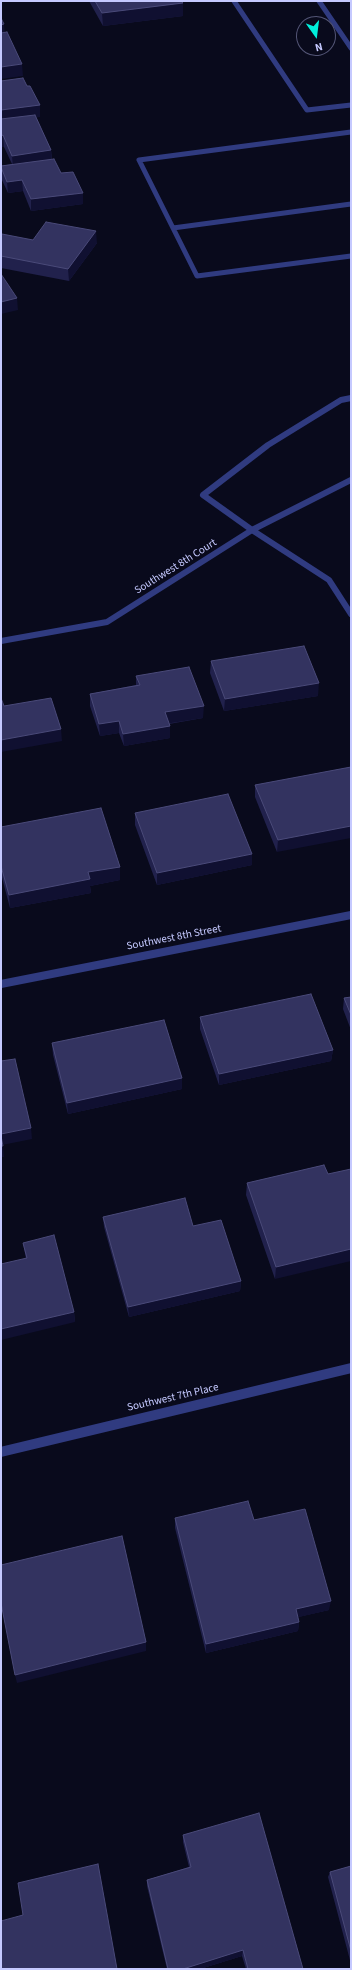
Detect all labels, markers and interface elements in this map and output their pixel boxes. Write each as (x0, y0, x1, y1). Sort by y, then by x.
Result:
north arrow (296, 16, 336, 56)
text: N (313, 39, 324, 55)
street label: Southwest 8th Court (133, 536, 219, 598)
street label: Southwest 8th Street (126, 922, 222, 954)
street label: Southwest 7th Place (126, 1381, 220, 1415)

